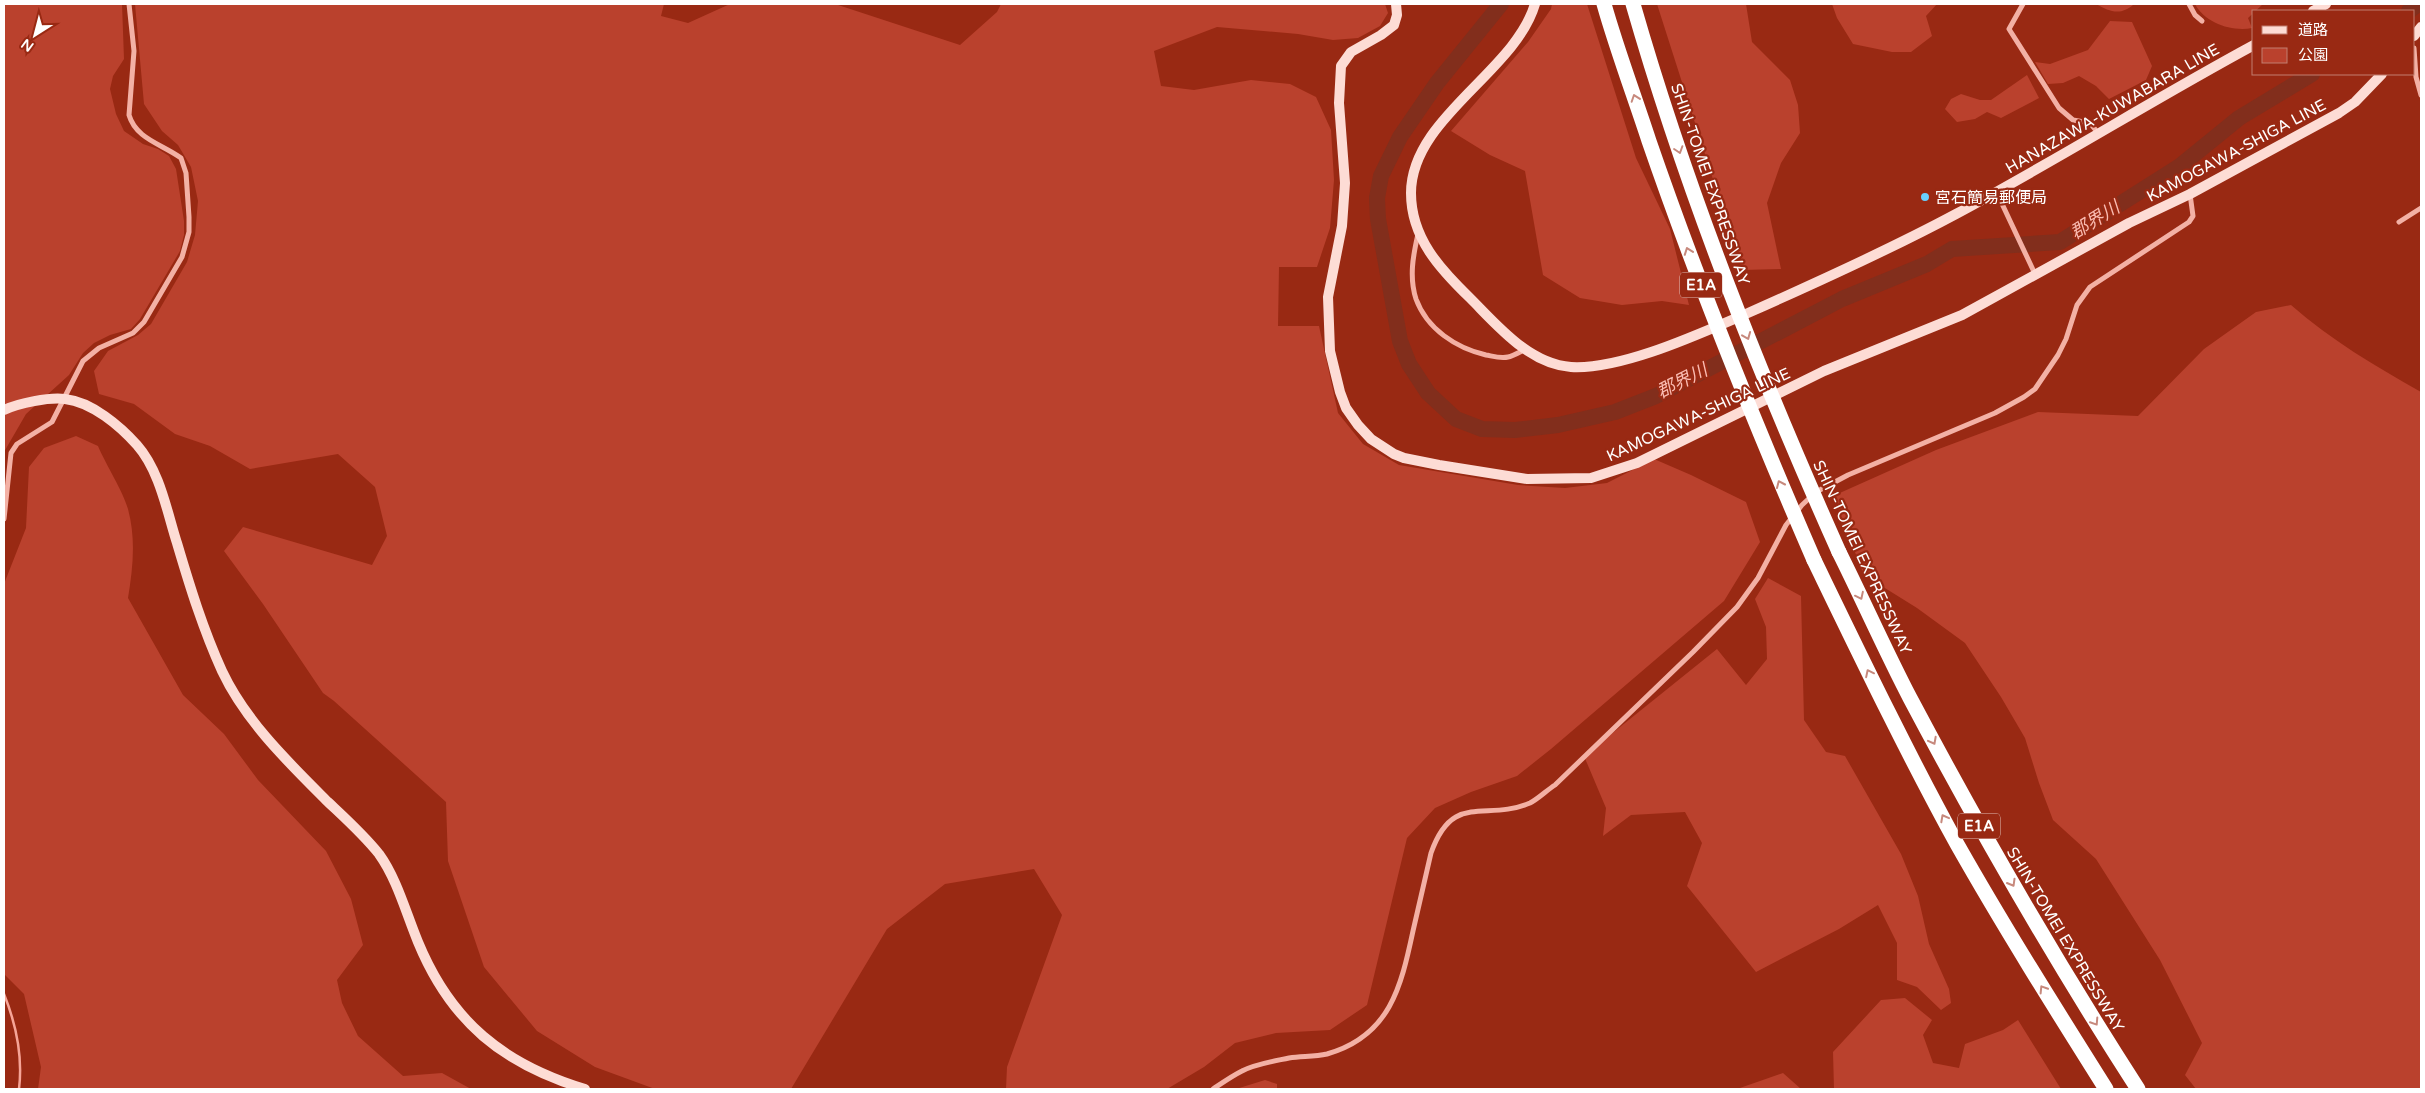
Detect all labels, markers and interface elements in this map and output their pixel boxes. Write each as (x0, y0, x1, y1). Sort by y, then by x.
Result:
north arrow (10, 10, 60, 60)
legend (2252, 10, 2415, 75)
text: 道路 (2298, 21, 2328, 39)
text: N (18, 35, 37, 55)
street label: HANAZAWA-KUWABARA LINE (2002, 39, 2223, 178)
text: 公園 (2298, 46, 2328, 64)
street label: SHIN-TOMEI EXPRESSWAY (1666, 81, 1754, 288)
one-way arrow (1631, 94, 1641, 103)
street label: KAMOGAWA-SHIGA LINE (2143, 95, 2330, 207)
one-way arrow (1674, 146, 1684, 154)
place label: 宮石簡易郵便局 (1935, 188, 2047, 208)
marker: 宮石簡易郵便局 (1919, 191, 1931, 203)
water label: 郡界川 (2066, 195, 2125, 244)
one-way arrow (1684, 248, 1694, 256)
road number: E1A (1680, 272, 1722, 298)
one-way arrow (1741, 331, 1751, 340)
water label: 郡界川 (1653, 358, 1713, 403)
street label: KAMOGAWA-SHIGA LINE (1603, 363, 1793, 466)
street label: SHIN-TOMEI EXPRESSWAY (1808, 457, 1916, 658)
one-way arrow (1776, 480, 1787, 489)
one-way arrow (1854, 590, 1864, 599)
one-way arrow (1865, 670, 1875, 679)
one-way arrow (1927, 735, 1937, 744)
one-way arrow (1940, 814, 1950, 823)
road number: E1A (1958, 814, 2000, 838)
street label: SHIN-TOMEI EXPRESSWAY (2002, 844, 2128, 1036)
one-way arrow (2005, 878, 2015, 887)
one-way arrow (2039, 985, 2049, 994)
one-way arrow (2089, 1017, 2099, 1026)

